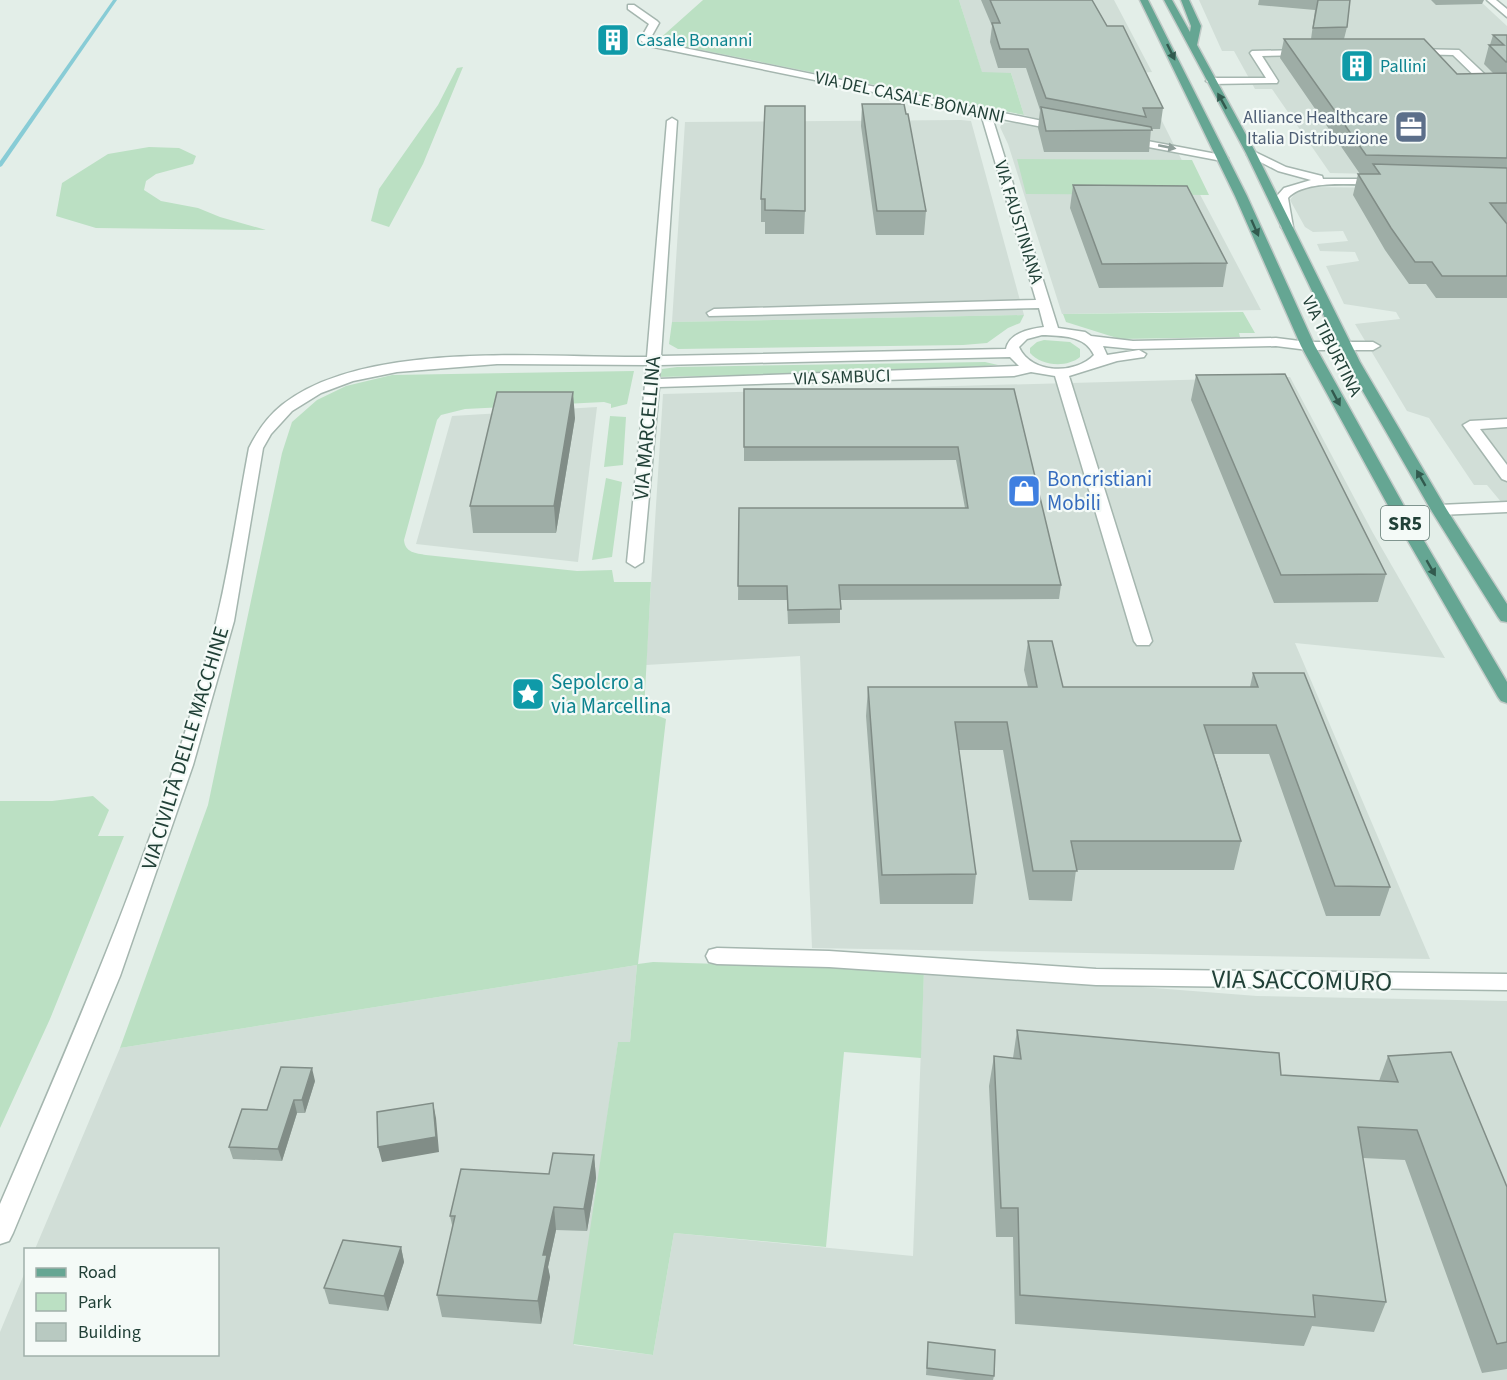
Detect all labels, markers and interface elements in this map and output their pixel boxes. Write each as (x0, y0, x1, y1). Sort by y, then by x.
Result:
building icon: Casale Bonanni (595, 22, 631, 58)
place label: Casale Bonanni (636, 28, 752, 53)
one-way arrow (1166, 44, 1176, 61)
building icon: Pallini (1339, 48, 1375, 84)
place label: Pallini (1380, 54, 1426, 79)
street label: VIA DEL CASALE BONANNI (813, 65, 1007, 130)
one-way arrow (1217, 92, 1227, 109)
place label: Alliance Healthcare Italia Distribuzione (1243, 105, 1388, 151)
office icon: Alliance Healthcare Italia Distribuzione (1393, 109, 1429, 145)
one-way arrow (1158, 143, 1177, 152)
street label: VIA FAUSTINIANA (988, 157, 1049, 287)
one-way arrow (1251, 219, 1260, 236)
street label: VIA TIBURTINA (1296, 292, 1368, 401)
street label: VIA MARCELLINA (626, 354, 668, 501)
street label: VIA SAMBUCI (793, 363, 891, 392)
one-way arrow (1331, 389, 1341, 406)
place label: Boncristiani Mobili (1047, 464, 1152, 518)
one-way arrow (1416, 469, 1426, 486)
shop icon: Boncristiani Mobili (1006, 473, 1042, 509)
road number: SR5 (1381, 506, 1429, 540)
one-way arrow (1426, 560, 1437, 576)
street label: VIA CIVILTÀ DELLE MACCHINE (134, 623, 236, 873)
place label: Sepolcro a via Marcellina (551, 667, 671, 721)
place icon: Sepolcro a via Marcellina (510, 676, 546, 712)
street label: VIA SACCOMURO (1211, 960, 1393, 1001)
legend (24, 1248, 219, 1356)
text: Road (78, 1260, 117, 1285)
text: Park (78, 1290, 112, 1315)
text: Building (78, 1320, 141, 1345)

